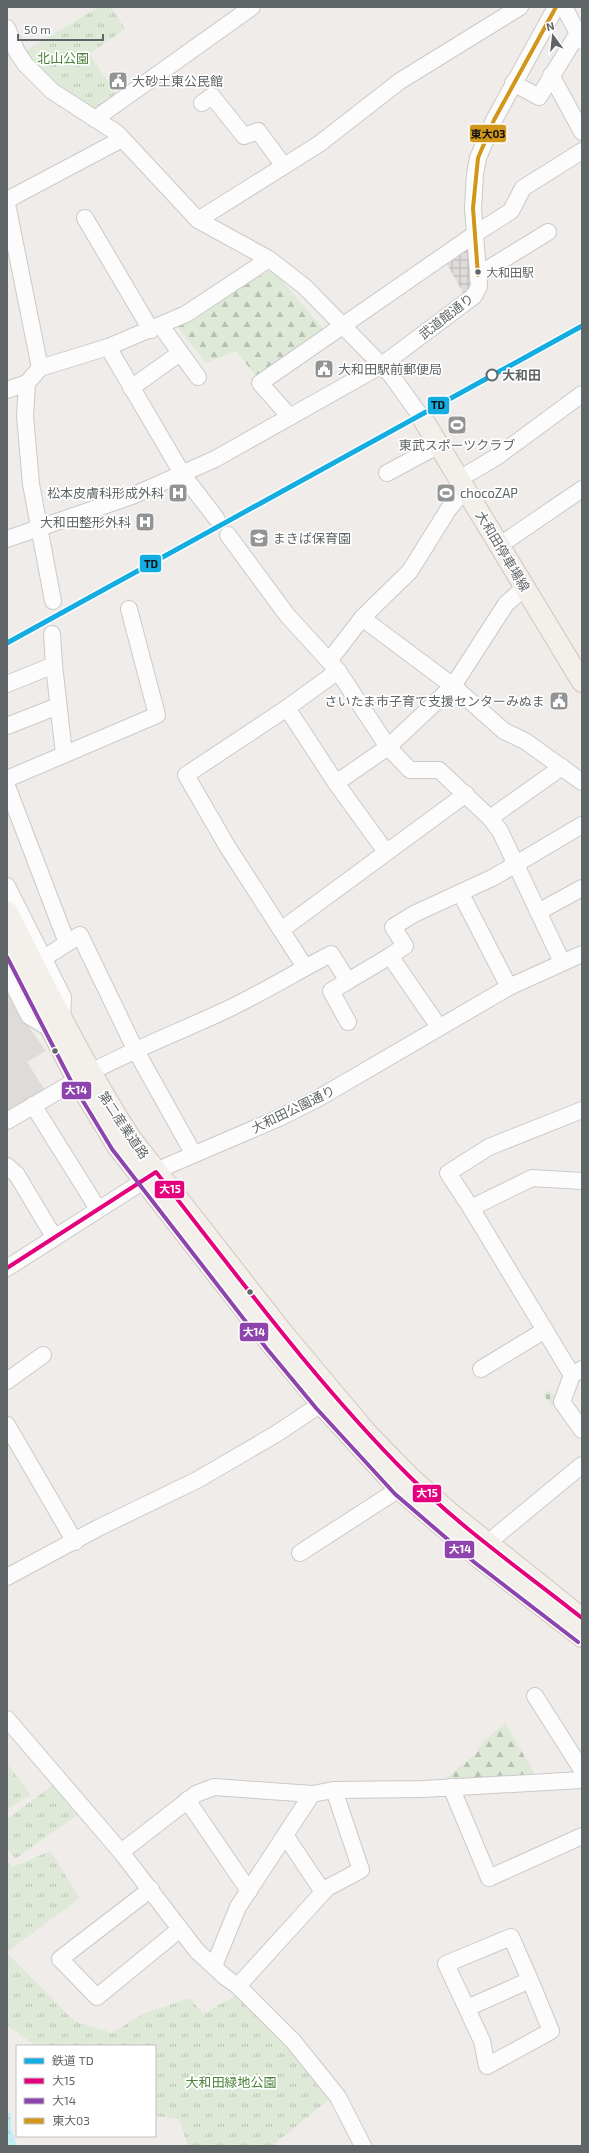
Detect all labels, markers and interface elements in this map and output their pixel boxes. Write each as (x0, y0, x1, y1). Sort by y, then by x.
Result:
scale bar (18, 16, 103, 42)
north arrow (533, 16, 573, 56)
text: N (545, 19, 556, 33)
text: 50 m (24, 22, 51, 36)
park label: 北山公園 (37, 50, 89, 66)
public building icon: 大砂土東公民館 (107, 70, 129, 92)
place label: 大砂土東公民館 (132, 73, 223, 89)
line badge: 東大03 (469, 124, 507, 143)
text: 東大03 (470, 127, 506, 140)
place label: 大和田駅 (486, 265, 534, 279)
marker: 大和田駅 (473, 267, 483, 277)
street label: 武道館通り (415, 290, 477, 342)
public building icon: 大和田駅前郵便局 (313, 358, 335, 380)
place label: 大和田駅前郵便局 (338, 361, 442, 377)
place label: 大和田 (502, 367, 541, 383)
marker: 大和田 (485, 368, 499, 382)
line badge: TD (427, 396, 450, 415)
text: TD (431, 398, 445, 411)
sports icon: 東武スポーツクラブ (446, 414, 468, 436)
place label: 東武スポーツクラブ (399, 437, 515, 453)
hospital icon: 松本皮膚科形成外科 (167, 482, 189, 504)
sports icon: chocoZAP (435, 482, 457, 504)
place label: 松本皮膚科形成外科 (47, 485, 164, 501)
place label: chocoZAP (460, 485, 518, 501)
street label: 大和田停車場線 (473, 508, 533, 594)
hospital icon: 大和田整形外科 (134, 511, 156, 533)
place label: 大和田整形外科 (40, 514, 131, 530)
school or university icon: まきば保育園 (248, 527, 270, 549)
place label: まきば保育園 (273, 530, 351, 546)
line badge: TD (139, 554, 162, 573)
text: TD (144, 557, 158, 570)
public building icon: さいたま市子育て支援センターみぬま (548, 690, 570, 712)
place label: さいたま市子育て支援センターみぬま (324, 693, 545, 709)
unlabelled marker (50, 1046, 60, 1056)
line badge: 大14 (61, 1081, 92, 1100)
street label: 大和田公園通り (249, 1082, 337, 1136)
text: 大14 (65, 1083, 87, 1096)
street label: 第二産業道路 (96, 1088, 152, 1162)
line badge: 大15 (154, 1180, 185, 1199)
text: 大15 (159, 1182, 181, 1195)
unlabelled marker (245, 1287, 255, 1297)
line badge: 大14 (239, 1322, 269, 1342)
text: 大14 (243, 1325, 265, 1338)
line badge: 大15 (412, 1484, 442, 1503)
text: 大15 (416, 1486, 438, 1499)
line badge: 大14 (444, 1540, 475, 1559)
text: 大14 (449, 1542, 471, 1555)
legend (16, 2045, 156, 2137)
text: 鉄道 TD (52, 2053, 94, 2067)
text: 大15 (52, 2073, 75, 2087)
park label: 大和田緑地公園 (185, 2074, 277, 2090)
text: 大14 (52, 2093, 76, 2107)
text: 東大03 (52, 2113, 90, 2127)

